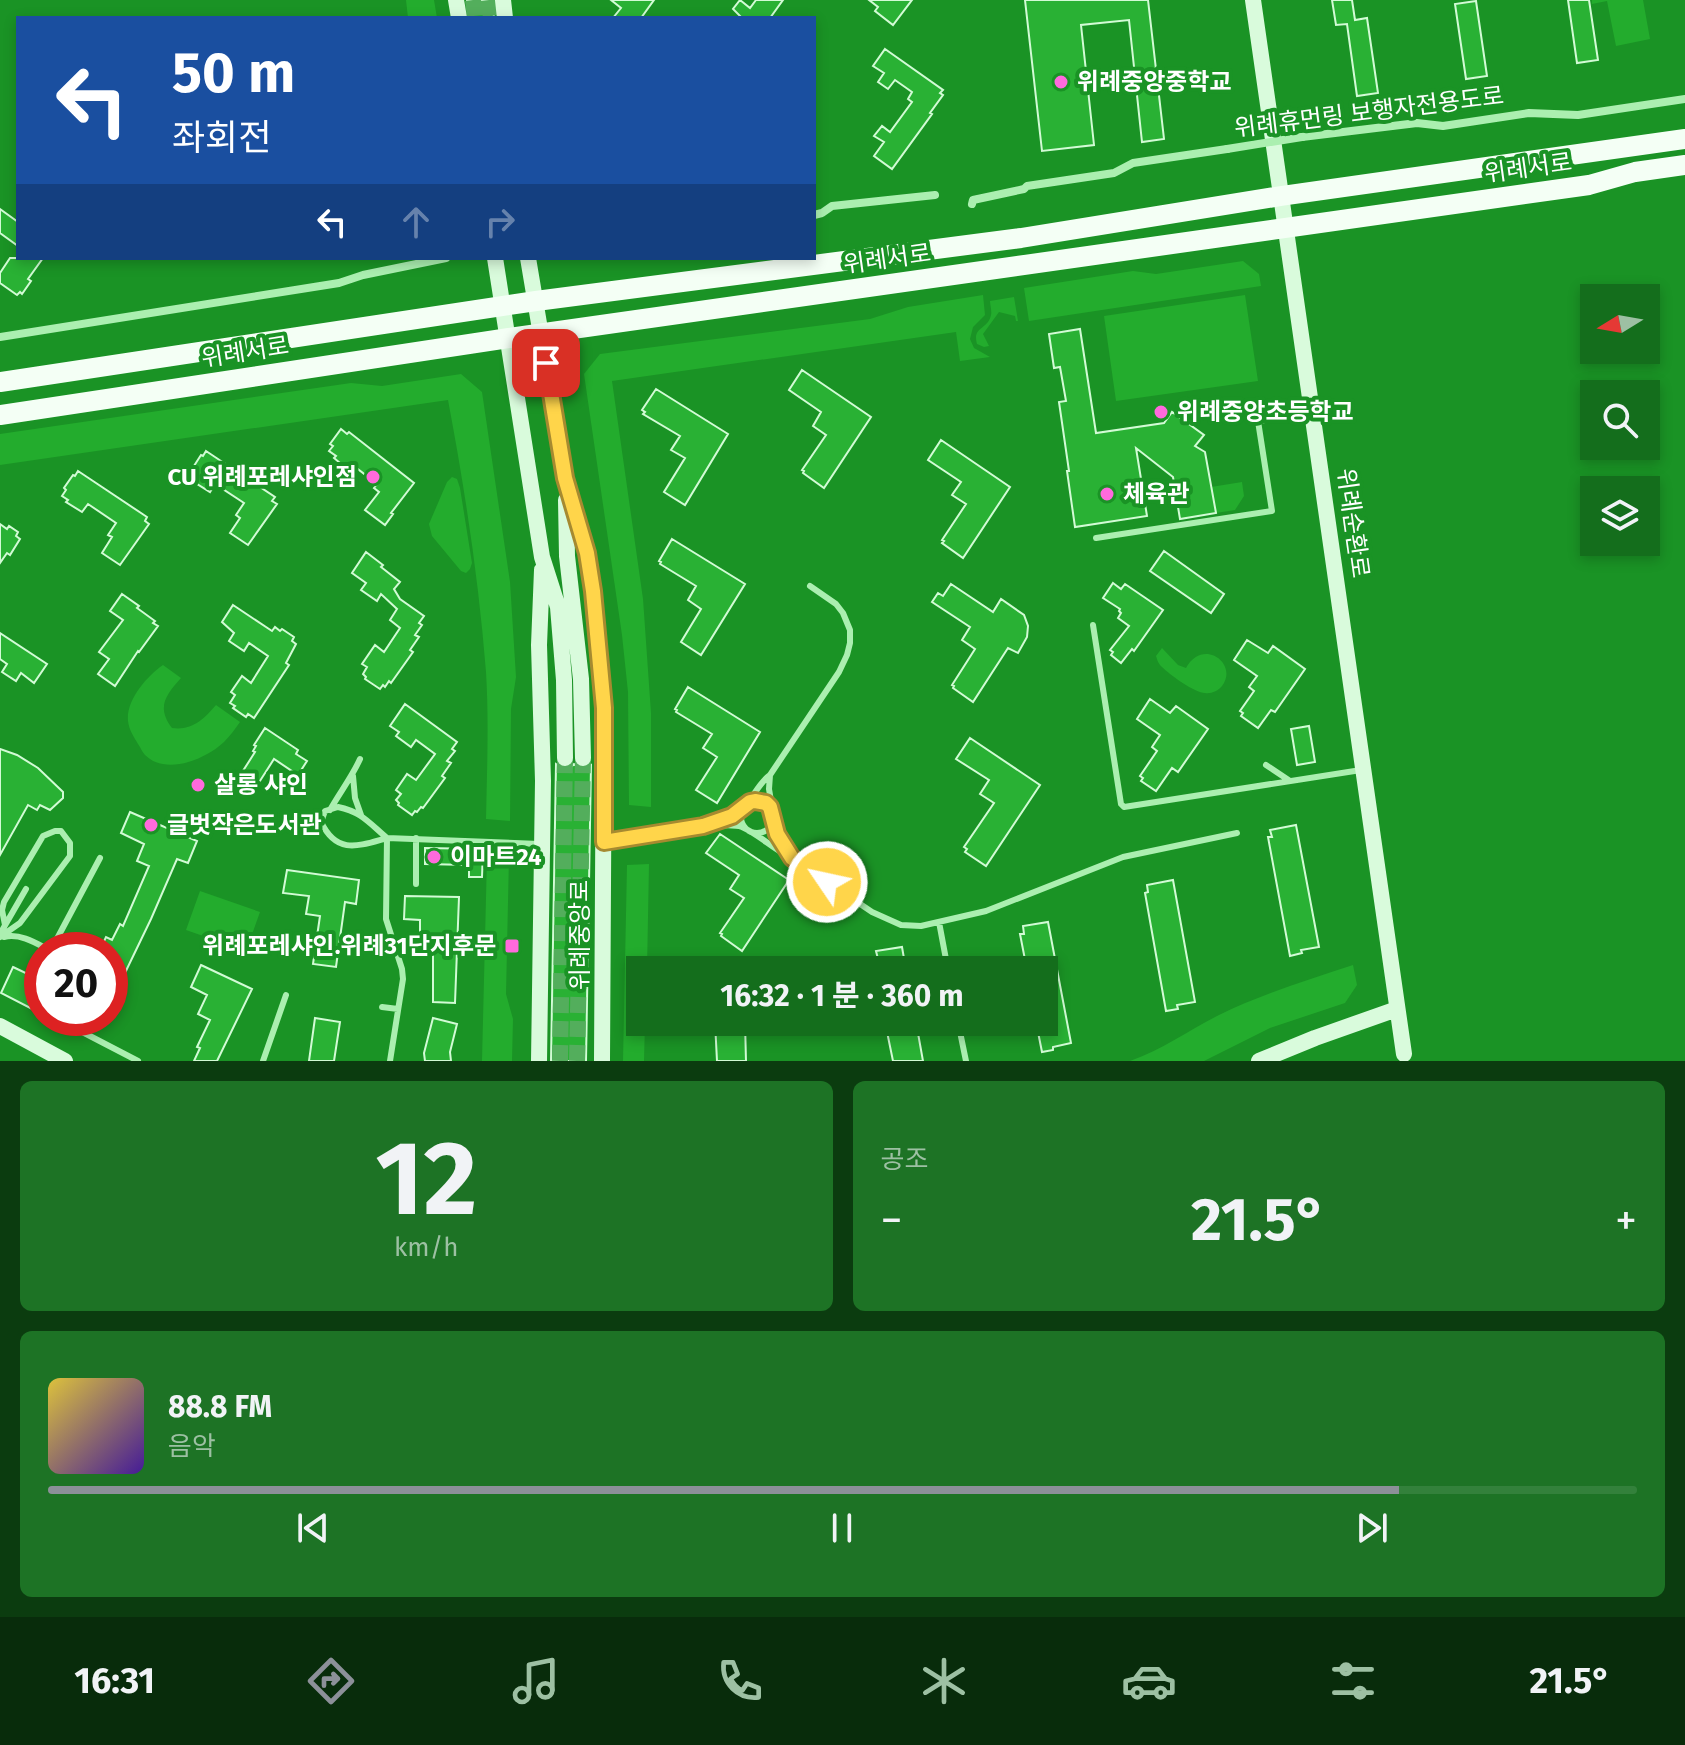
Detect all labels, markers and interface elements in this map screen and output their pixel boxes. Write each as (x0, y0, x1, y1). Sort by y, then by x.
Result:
text: 50 m (172, 40, 295, 107)
icon: left (40, 48, 144, 152)
place label: 위례중앙중학교 (1077, 68, 1232, 96)
marker: 위례중앙중학교 (1052, 73, 1070, 91)
street label: 위례휴먼링 보행자전용도로 (1233, 82, 1505, 142)
text: 좌회전 (172, 116, 271, 160)
street label: 위례서로 (1482, 148, 1574, 188)
icon: left (310, 200, 354, 244)
icon: ahead (394, 200, 438, 244)
icon: right (478, 200, 522, 244)
street label: 위례서로 (841, 239, 933, 279)
north arrow (1580, 284, 1660, 364)
map controls (1580, 284, 1660, 556)
pin (512, 329, 580, 397)
street label: 위례서로 (199, 331, 291, 373)
icon: arrive (524, 341, 568, 385)
button: search (1580, 380, 1660, 460)
place label: 위례중앙초등학교 (1177, 398, 1354, 426)
marker: 위례중앙초등학교 (1152, 403, 1170, 421)
place label: CU 위례포레샤인점 (168, 463, 357, 491)
street label: 위례순환로 (1331, 466, 1375, 580)
marker: CU 위례포레샤인점 (364, 468, 382, 486)
button: layers (1580, 476, 1660, 556)
place label: 체육관 (1123, 480, 1189, 508)
marker: 체육관 (1098, 485, 1116, 503)
place label: 살롱 샤인 (214, 771, 308, 799)
marker: 살롱 샤인 (189, 776, 207, 794)
place label: 글벗작은도서관 (167, 811, 322, 839)
marker: 글벗작은도서관 (142, 816, 160, 834)
position arrow (785, 840, 869, 924)
place label: 이마트24 (450, 843, 542, 871)
marker: 이마트24 (425, 848, 443, 866)
street label: 위례중앙로 (566, 880, 594, 990)
speed limit sign: 20 (24, 932, 128, 1036)
place label: 위례포레샤인.위례31단지후문 (202, 932, 496, 960)
marker: 위례포레샤인.위례31단지후문 (503, 937, 521, 955)
text: 16:32 · 1 분 · 360 m (720, 978, 964, 1014)
text: 12 (375, 1117, 477, 1242)
text: 공조 (881, 1144, 928, 1175)
text: 21.5° (1191, 1184, 1326, 1256)
text: − (881, 1194, 903, 1247)
text: + (1615, 1194, 1637, 1247)
text: km/h (394, 1232, 458, 1263)
text: 88.8 FM (168, 1389, 272, 1425)
text: 음악 (168, 1431, 216, 1462)
icon: previous (291, 1506, 335, 1550)
icon: pause (820, 1506, 864, 1550)
icon: next (1350, 1506, 1394, 1550)
icon: directions (303, 1653, 359, 1709)
icon: music (508, 1653, 564, 1709)
icon: phone (712, 1653, 768, 1709)
icon: climate (916, 1653, 972, 1709)
icon: car (1121, 1653, 1177, 1709)
icon: filters (1325, 1653, 1381, 1709)
text: 16:31 (74, 1659, 155, 1703)
text: 21.5° (1530, 1659, 1611, 1703)

